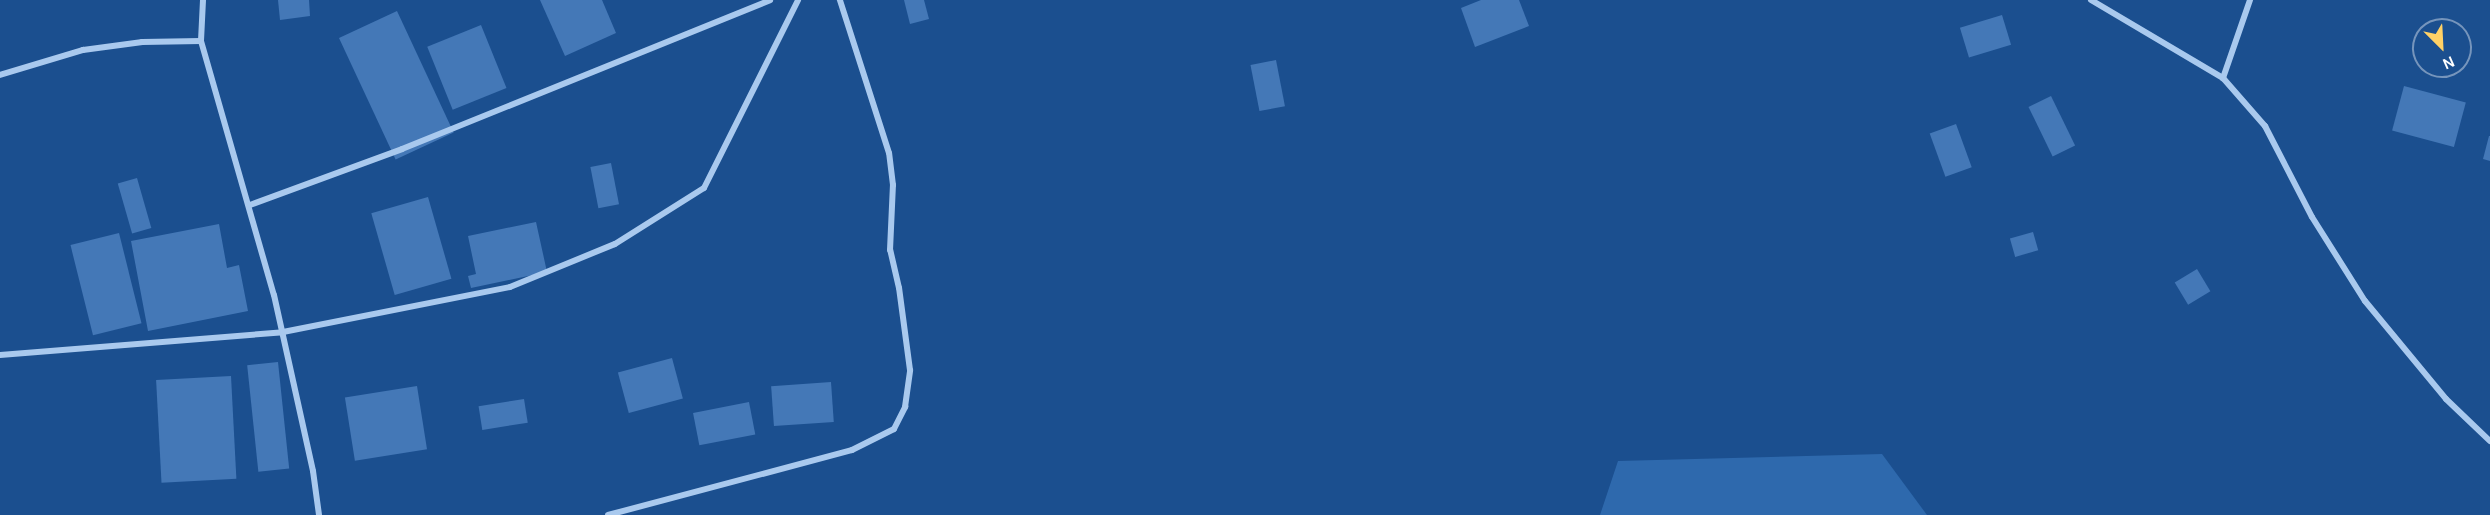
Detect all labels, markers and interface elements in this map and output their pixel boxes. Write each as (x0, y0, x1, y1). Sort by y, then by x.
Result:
north arrow (2412, 18, 2472, 78)
text: N (2440, 52, 2458, 74)

